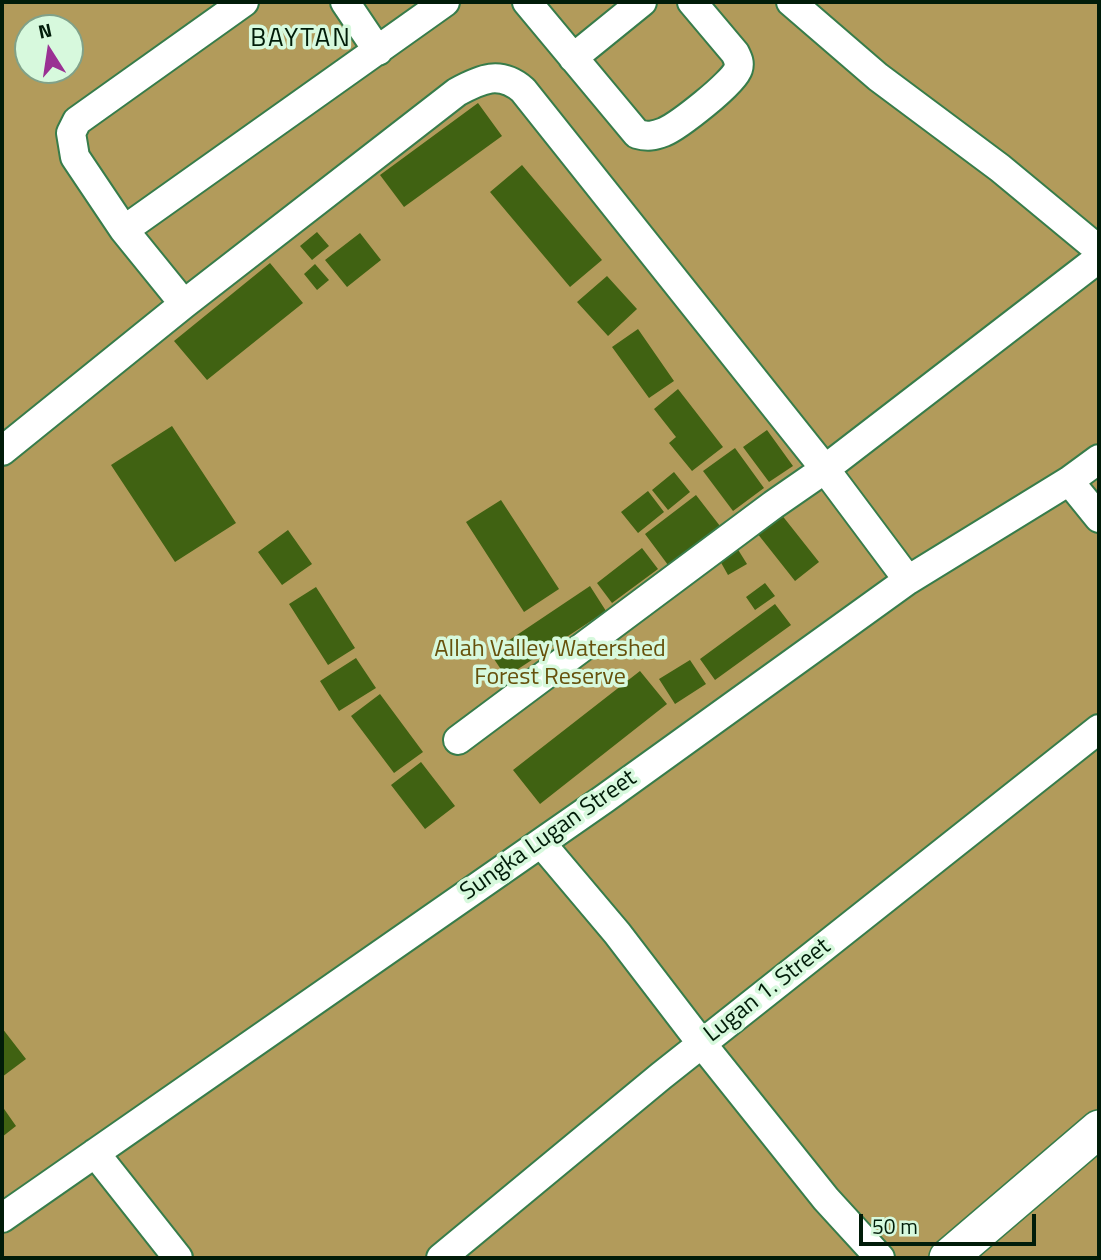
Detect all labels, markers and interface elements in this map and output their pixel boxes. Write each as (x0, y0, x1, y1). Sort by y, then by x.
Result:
north arrow (14, 14, 84, 84)
text: N (35, 14, 54, 45)
district label: BAYTAN (251, 24, 351, 56)
park label: Allah Valley Watershed Forest Reserve (434, 636, 666, 692)
street label: Sungka Lugan Street (455, 764, 643, 908)
street label: Lugan 1. Street (699, 933, 837, 1049)
scale bar (863, 1200, 1040, 1244)
text: 50 m (872, 1210, 918, 1242)

